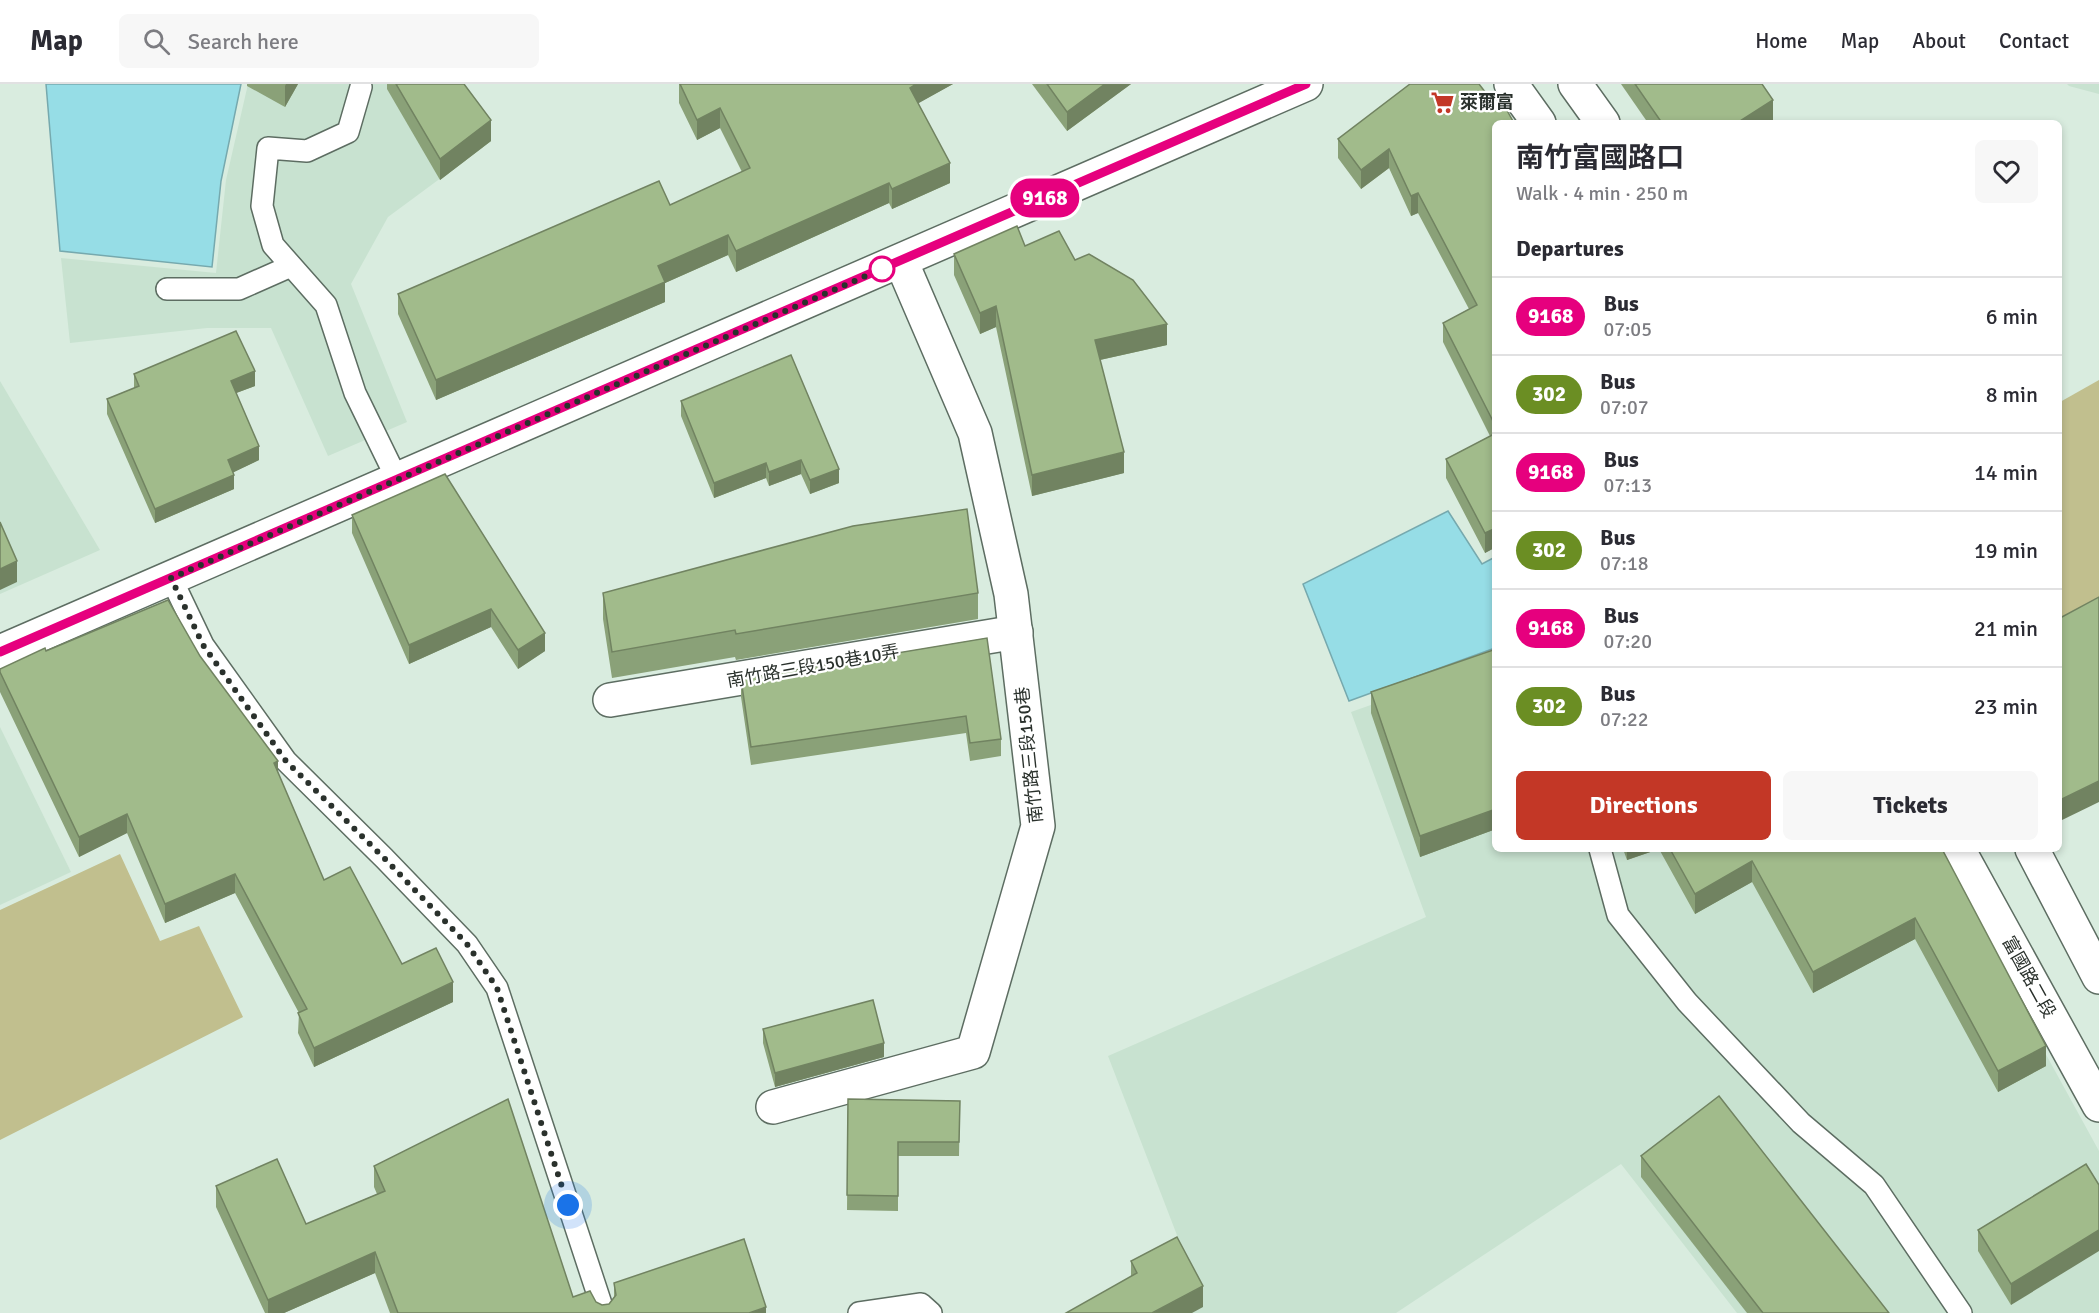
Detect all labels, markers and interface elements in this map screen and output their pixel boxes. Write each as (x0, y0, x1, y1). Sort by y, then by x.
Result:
search box (119, 14, 539, 68)
text: Map (30, 24, 83, 58)
icon: search (140, 25, 173, 58)
text: Search here (188, 28, 299, 55)
text: Home (1755, 28, 1808, 54)
text: Map (1841, 28, 1879, 54)
text: About (1912, 28, 1966, 54)
text: Contact (1999, 28, 2069, 54)
supermarket icon: 萊爾富 (1429, 89, 1455, 115)
place label: 萊爾富 (1460, 91, 1514, 113)
button: heart (1975, 140, 2038, 203)
text: 南竹富國路口 (1516, 141, 1684, 175)
line badge: 9168 (1003, 178, 1087, 218)
text: Walk · 4 min · 250 m (1516, 181, 1688, 206)
text: 9168 (1022, 185, 1068, 211)
text: Departures (1516, 235, 1624, 262)
unlabelled marker (869, 256, 895, 282)
text: Bus (1603, 290, 1639, 317)
text: 9168 (1528, 303, 1573, 329)
text: 6 min (1986, 303, 2038, 330)
text: 07:05 (1603, 317, 1652, 342)
text: Bus (1600, 368, 1635, 395)
text: 302 (1532, 381, 1566, 407)
text: 8 min (1986, 381, 2038, 408)
text: 07:07 (1600, 395, 1649, 420)
text: Bus (1603, 446, 1639, 473)
text: 9168 (1528, 459, 1573, 485)
text: 14 min (1974, 459, 2038, 486)
text: 07:13 (1603, 473, 1652, 498)
text: Bus (1600, 524, 1635, 551)
text: 302 (1532, 537, 1566, 563)
text: 19 min (1974, 537, 2038, 564)
text: 07:18 (1600, 551, 1649, 576)
text: Bus (1603, 602, 1639, 629)
text: 9168 (1528, 615, 1573, 641)
text: 21 min (1974, 615, 2038, 642)
text: 07:20 (1603, 629, 1652, 654)
street label: 南竹路三段150巷10弄 (725, 640, 901, 692)
text: Bus (1600, 680, 1635, 707)
street label: 南竹路三段150巷 (1011, 686, 1047, 824)
text: 302 (1532, 693, 1566, 719)
text: 23 min (1974, 693, 2038, 720)
text: 07:22 (1600, 707, 1649, 732)
button: Directions (1516, 771, 1771, 840)
button: Tickets (1783, 771, 2038, 840)
street label: 富國路二段 (1998, 932, 2060, 1022)
your location (553, 1190, 583, 1220)

